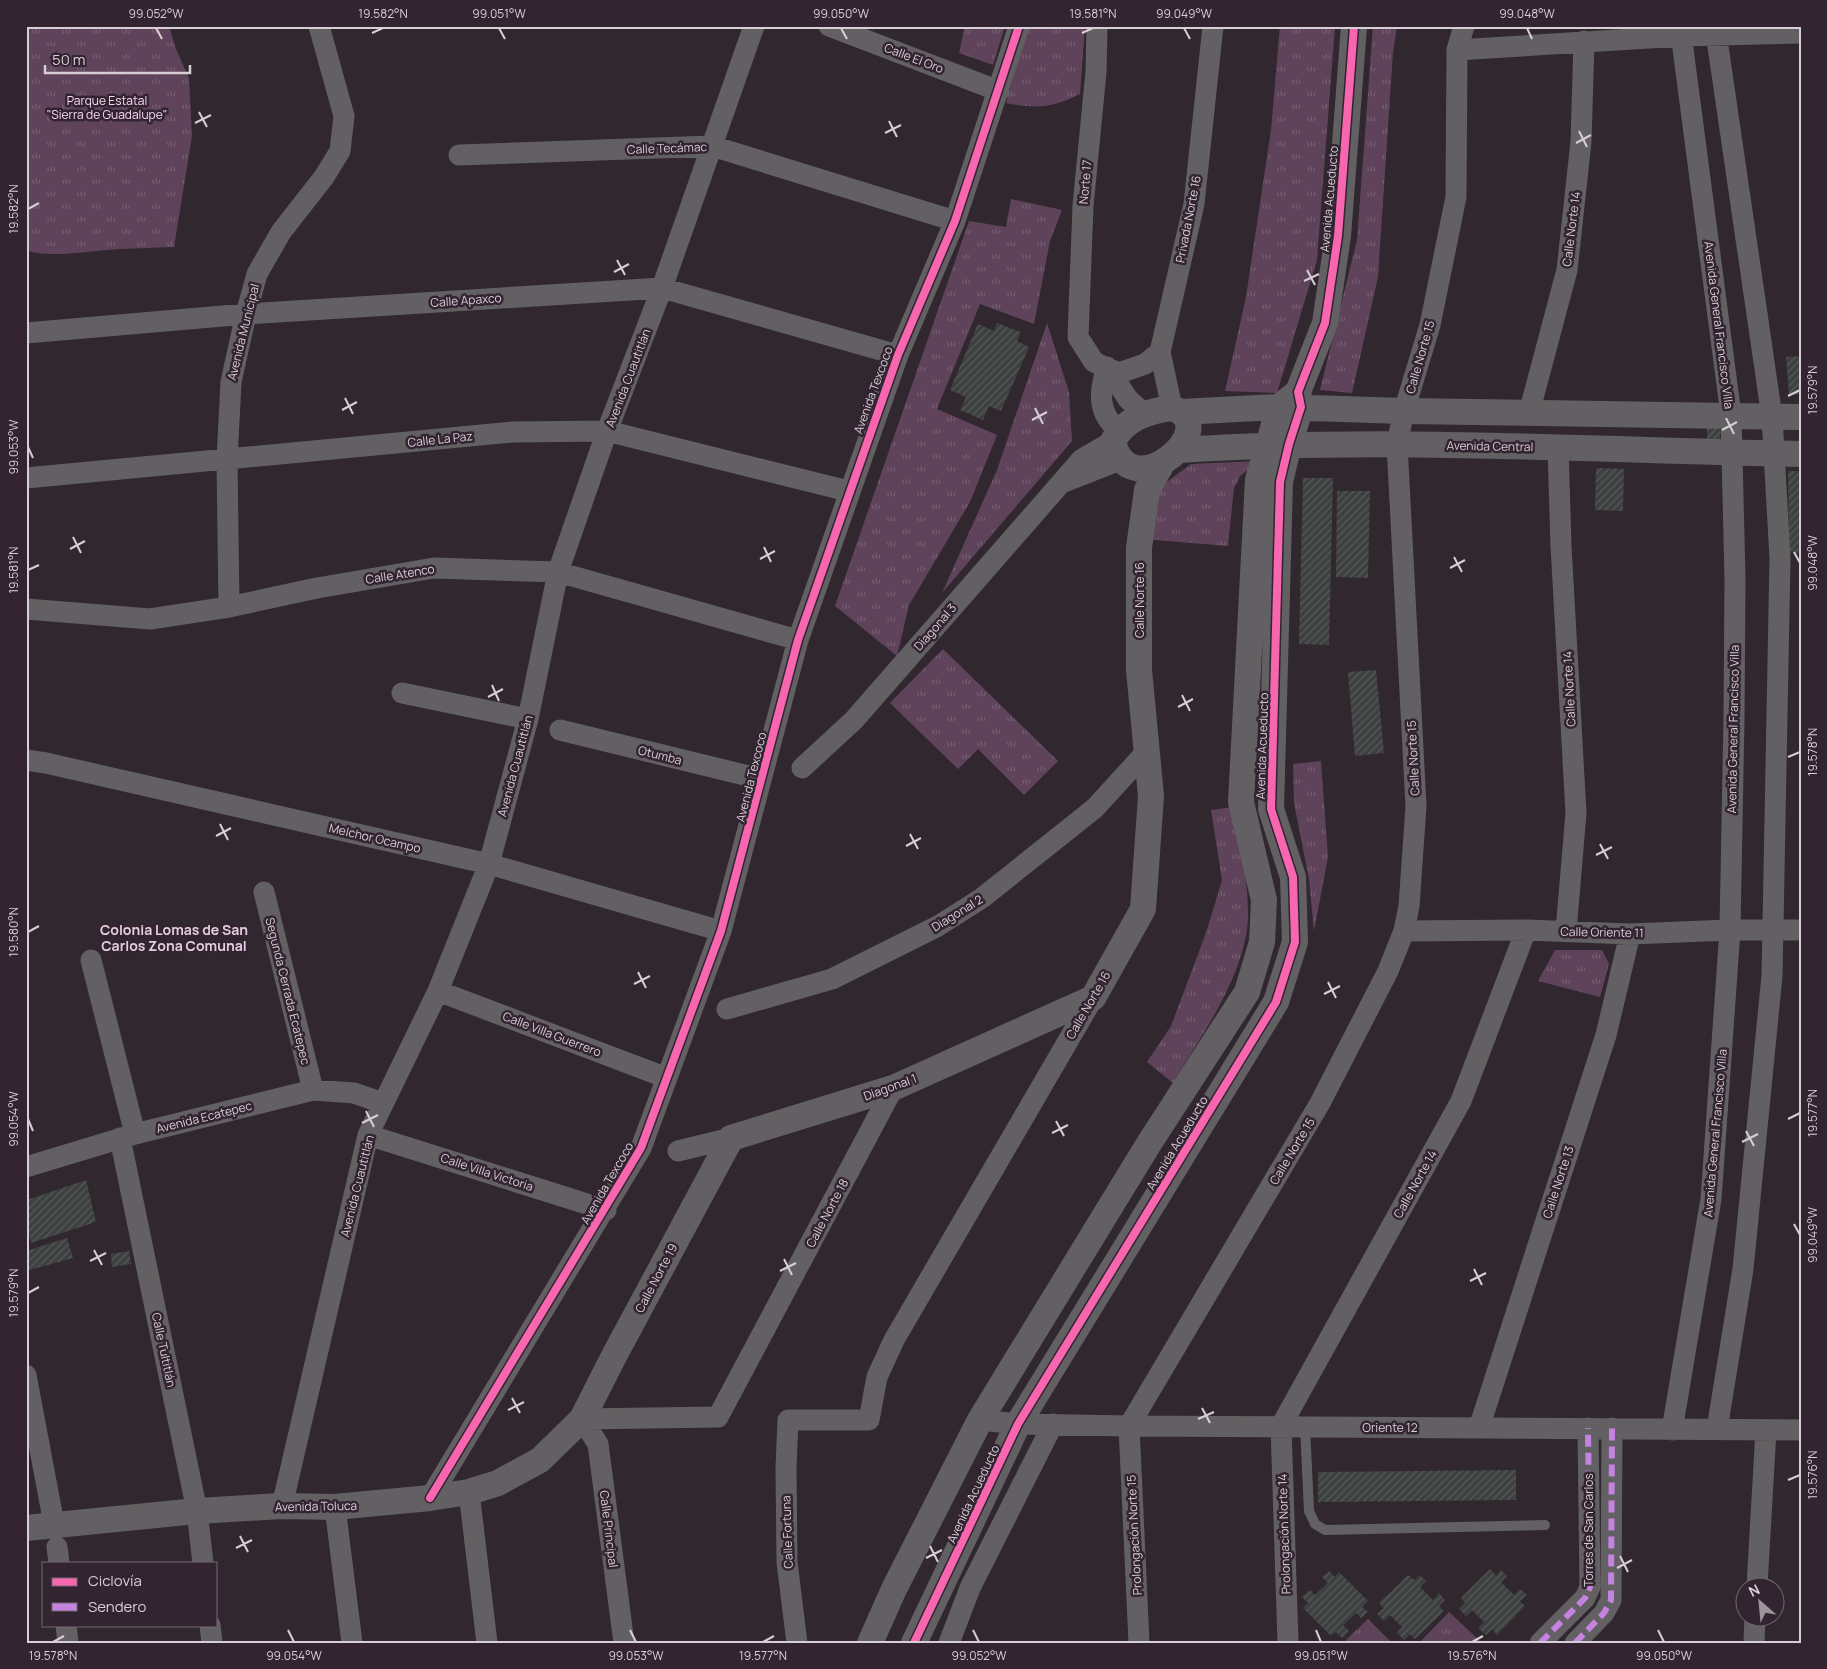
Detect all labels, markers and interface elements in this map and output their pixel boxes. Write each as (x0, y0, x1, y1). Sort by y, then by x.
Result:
text: 99.052°W (128, 5, 184, 22)
text: 19.582°N (358, 5, 408, 22)
text: 99.051°W (472, 5, 526, 22)
text: 99.050°W (813, 5, 870, 22)
text: 19.581°N (1069, 5, 1117, 22)
text: 99.049°W (1156, 5, 1213, 22)
text: 99.048°W (1499, 5, 1556, 22)
street label: Calle El Oro (882, 39, 946, 77)
scale bar (45, 42, 190, 74)
text: 50 m (52, 49, 86, 70)
park label: Parque Estatal "Sierra de Guadalupe" (47, 92, 167, 123)
street label: Calle Tecámac (627, 138, 708, 158)
street label: Avenida Acueducto (1316, 145, 1342, 253)
street label: Norte 17 (1075, 159, 1095, 205)
street label: Privada Norte 16 (1171, 174, 1205, 264)
text: 19.582°N (5, 184, 22, 234)
street label: Calle Norte 14 (1558, 190, 1584, 268)
street label: Avenida General Francisco Villa (1700, 240, 1738, 410)
street label: Avenida Municipal (223, 282, 263, 382)
street label: Calle Apaxco (430, 289, 502, 311)
street label: Calle Norte 15 (1401, 318, 1439, 396)
street label: Avenida Cuautitlán (601, 326, 655, 430)
street label: Avenida Texcoco (849, 344, 897, 436)
text: 19.579°N (1804, 366, 1821, 414)
text: 99.053°W (5, 419, 22, 475)
street label: Calle La Paz (407, 427, 473, 451)
street label: Avenida Central (1446, 437, 1534, 455)
text: 99.048°W (1804, 534, 1821, 591)
text: 19.581°N (5, 546, 22, 594)
street label: Calle Atenco (364, 560, 436, 588)
street label: Calle Norte 16 (1131, 562, 1148, 638)
street label: Diagonal 3 (910, 600, 960, 654)
street label: Avenida General Francisco Villa (1723, 644, 1743, 814)
street label: Calle Norte 14 (1559, 651, 1579, 727)
street label: Avenida Acueducto (1252, 692, 1272, 800)
street label: Avenida Cuautitlán (493, 713, 537, 819)
street label: Calle Norte 15 (1403, 720, 1423, 796)
text: 19.578°N (1804, 728, 1821, 776)
street label: Avenida Texcoco (732, 730, 770, 824)
street label: Otumba (636, 741, 684, 769)
street label: Melchor Ocampo (327, 819, 423, 857)
street label: Diagonal 2 (928, 890, 986, 935)
text: 19.580°N (5, 907, 22, 957)
street label: Segunda Cerrada Ecatepec (261, 916, 315, 1067)
district label: Colonia Lomas de San Carlos Zona Comunal (100, 920, 248, 955)
street label: Calle Oriente 11 (1560, 923, 1644, 941)
street label: Calle Norte 16 (1062, 968, 1114, 1042)
street label: Calle Villa Guerrero (500, 1007, 604, 1061)
street label: Avenida General Francisco Villa (1699, 1048, 1731, 1218)
street label: Diagonal 1 (861, 1070, 919, 1104)
text: 19.577°N (1804, 1089, 1821, 1137)
text: 99.054°W (5, 1090, 22, 1147)
street label: Avenida Acueducto (1142, 1093, 1212, 1193)
street label: Avenida Ecatepec (154, 1097, 254, 1137)
street label: Calle Norte 15 (1265, 1114, 1319, 1188)
street label: Avenida Cuautitlán (336, 1133, 378, 1239)
street label: Avenida Texcoco (577, 1139, 637, 1227)
street label: Calle Norte 13 (1538, 1144, 1578, 1220)
street label: Calle Norte 14 (1389, 1147, 1441, 1221)
street label: Calle Villa Victoria (438, 1149, 536, 1195)
street label: Calle Norte 18 (802, 1176, 852, 1250)
text: 99.049°W (1804, 1206, 1821, 1263)
street label: Calle Norte 19 (631, 1240, 681, 1316)
text: 19.579°N (5, 1269, 22, 1317)
street label: Calle Tultitlán (148, 1311, 180, 1389)
street label: Oriente 12 (1362, 1419, 1418, 1436)
street label: Avenida Acueducto (943, 1442, 1003, 1546)
text: 19.576°N (1804, 1451, 1821, 1499)
street label: Prolongación Norte 14 (1273, 1473, 1295, 1595)
street label: Torres de San Carlos (1580, 1473, 1597, 1587)
street label: Prolongación Norte 15 (1122, 1474, 1146, 1596)
street label: Calle Principal (596, 1489, 622, 1569)
street label: Calle Fortuna (777, 1495, 797, 1569)
street label: Avenida Toluca (275, 1497, 357, 1515)
legend (42, 1562, 218, 1626)
text: Ciclovía (88, 1570, 142, 1591)
north arrow (1734, 1576, 1784, 1626)
text: N (1745, 1579, 1763, 1601)
text: Sendero (88, 1596, 147, 1617)
text: 19.578°N (29, 1647, 77, 1664)
text: 99.054°W (266, 1647, 323, 1664)
text: 99.053°W (608, 1647, 664, 1664)
text: 19.577°N (739, 1647, 787, 1664)
text: 99.052°W (951, 1647, 1007, 1664)
text: 99.051°W (1294, 1647, 1348, 1664)
text: 19.576°N (1448, 1647, 1496, 1664)
text: 99.050°W (1636, 1647, 1693, 1664)

